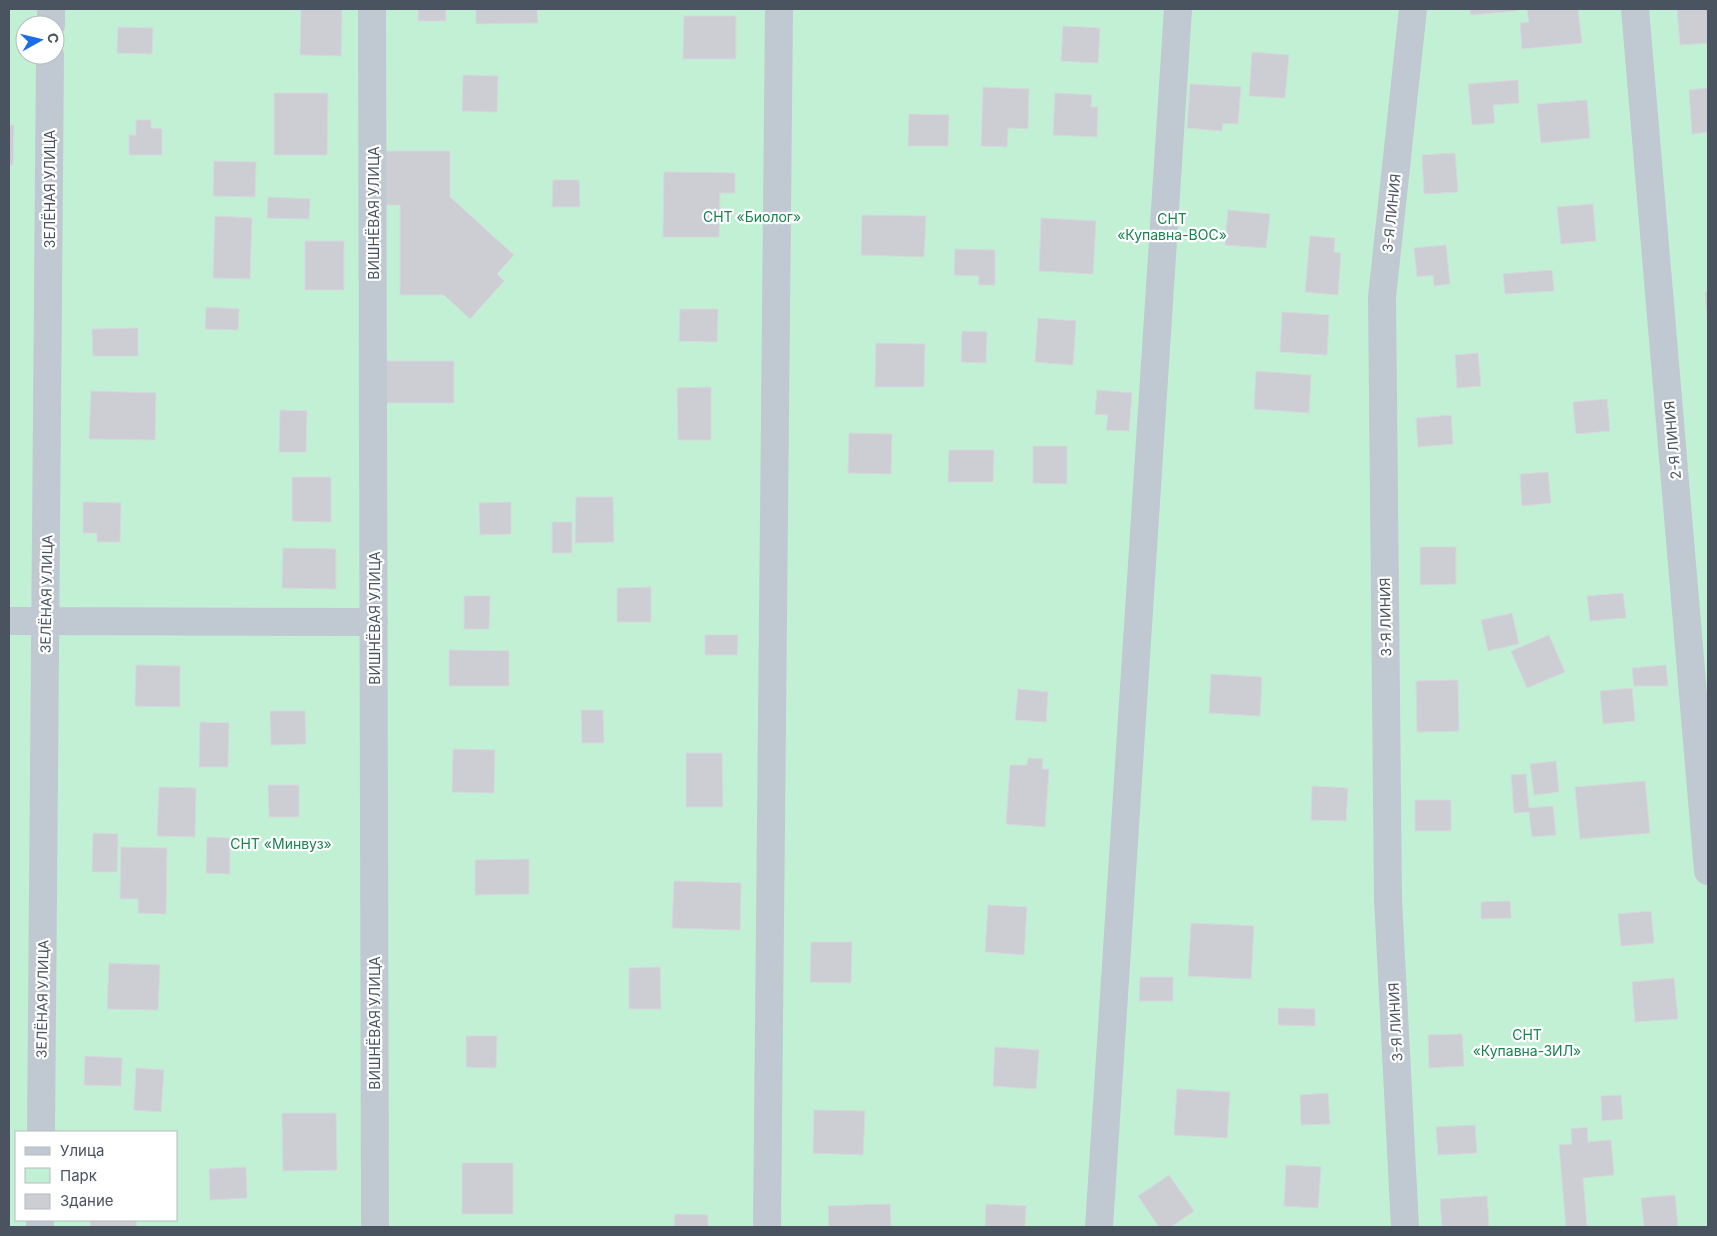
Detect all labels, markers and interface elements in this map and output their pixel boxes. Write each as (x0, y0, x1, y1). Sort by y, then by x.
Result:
north arrow (15, 15, 65, 65)
text: С (44, 32, 63, 44)
street label: ЗЕЛЁНАЯ УЛИЦА (41, 129, 58, 248)
street label: ВИШНЁВАЯ УЛИЦА (365, 146, 382, 280)
street label: 3-Я ЛИНИЯ (1378, 173, 1404, 253)
park label: СНТ «Биолог» (703, 208, 801, 225)
park label: СНТ «Купавна-ВОС» (1117, 210, 1227, 243)
street label: 2-Я ЛИНИЯ (1660, 400, 1684, 480)
street label: ЗЕЛЁНАЯ УЛИЦА (36, 534, 56, 653)
street label: ВИШНЁВАЯ УЛИЦА (366, 551, 383, 685)
street label: 3-Я ЛИНИЯ (1376, 577, 1394, 657)
park label: СНТ «Минвуз» (230, 835, 332, 852)
street label: ЗЕЛЁНАЯ УЛИЦА (32, 939, 52, 1058)
street label: ВИШНЁВАЯ УЛИЦА (366, 956, 383, 1090)
street label: 3-Я ЛИНИЯ (1384, 982, 1406, 1062)
park label: СНТ «Купавна-ЗИЛ» (1473, 1026, 1581, 1059)
legend (15, 1131, 178, 1221)
text: Улица (60, 1141, 104, 1160)
text: Парк (60, 1166, 97, 1185)
text: Здание (60, 1191, 114, 1210)

